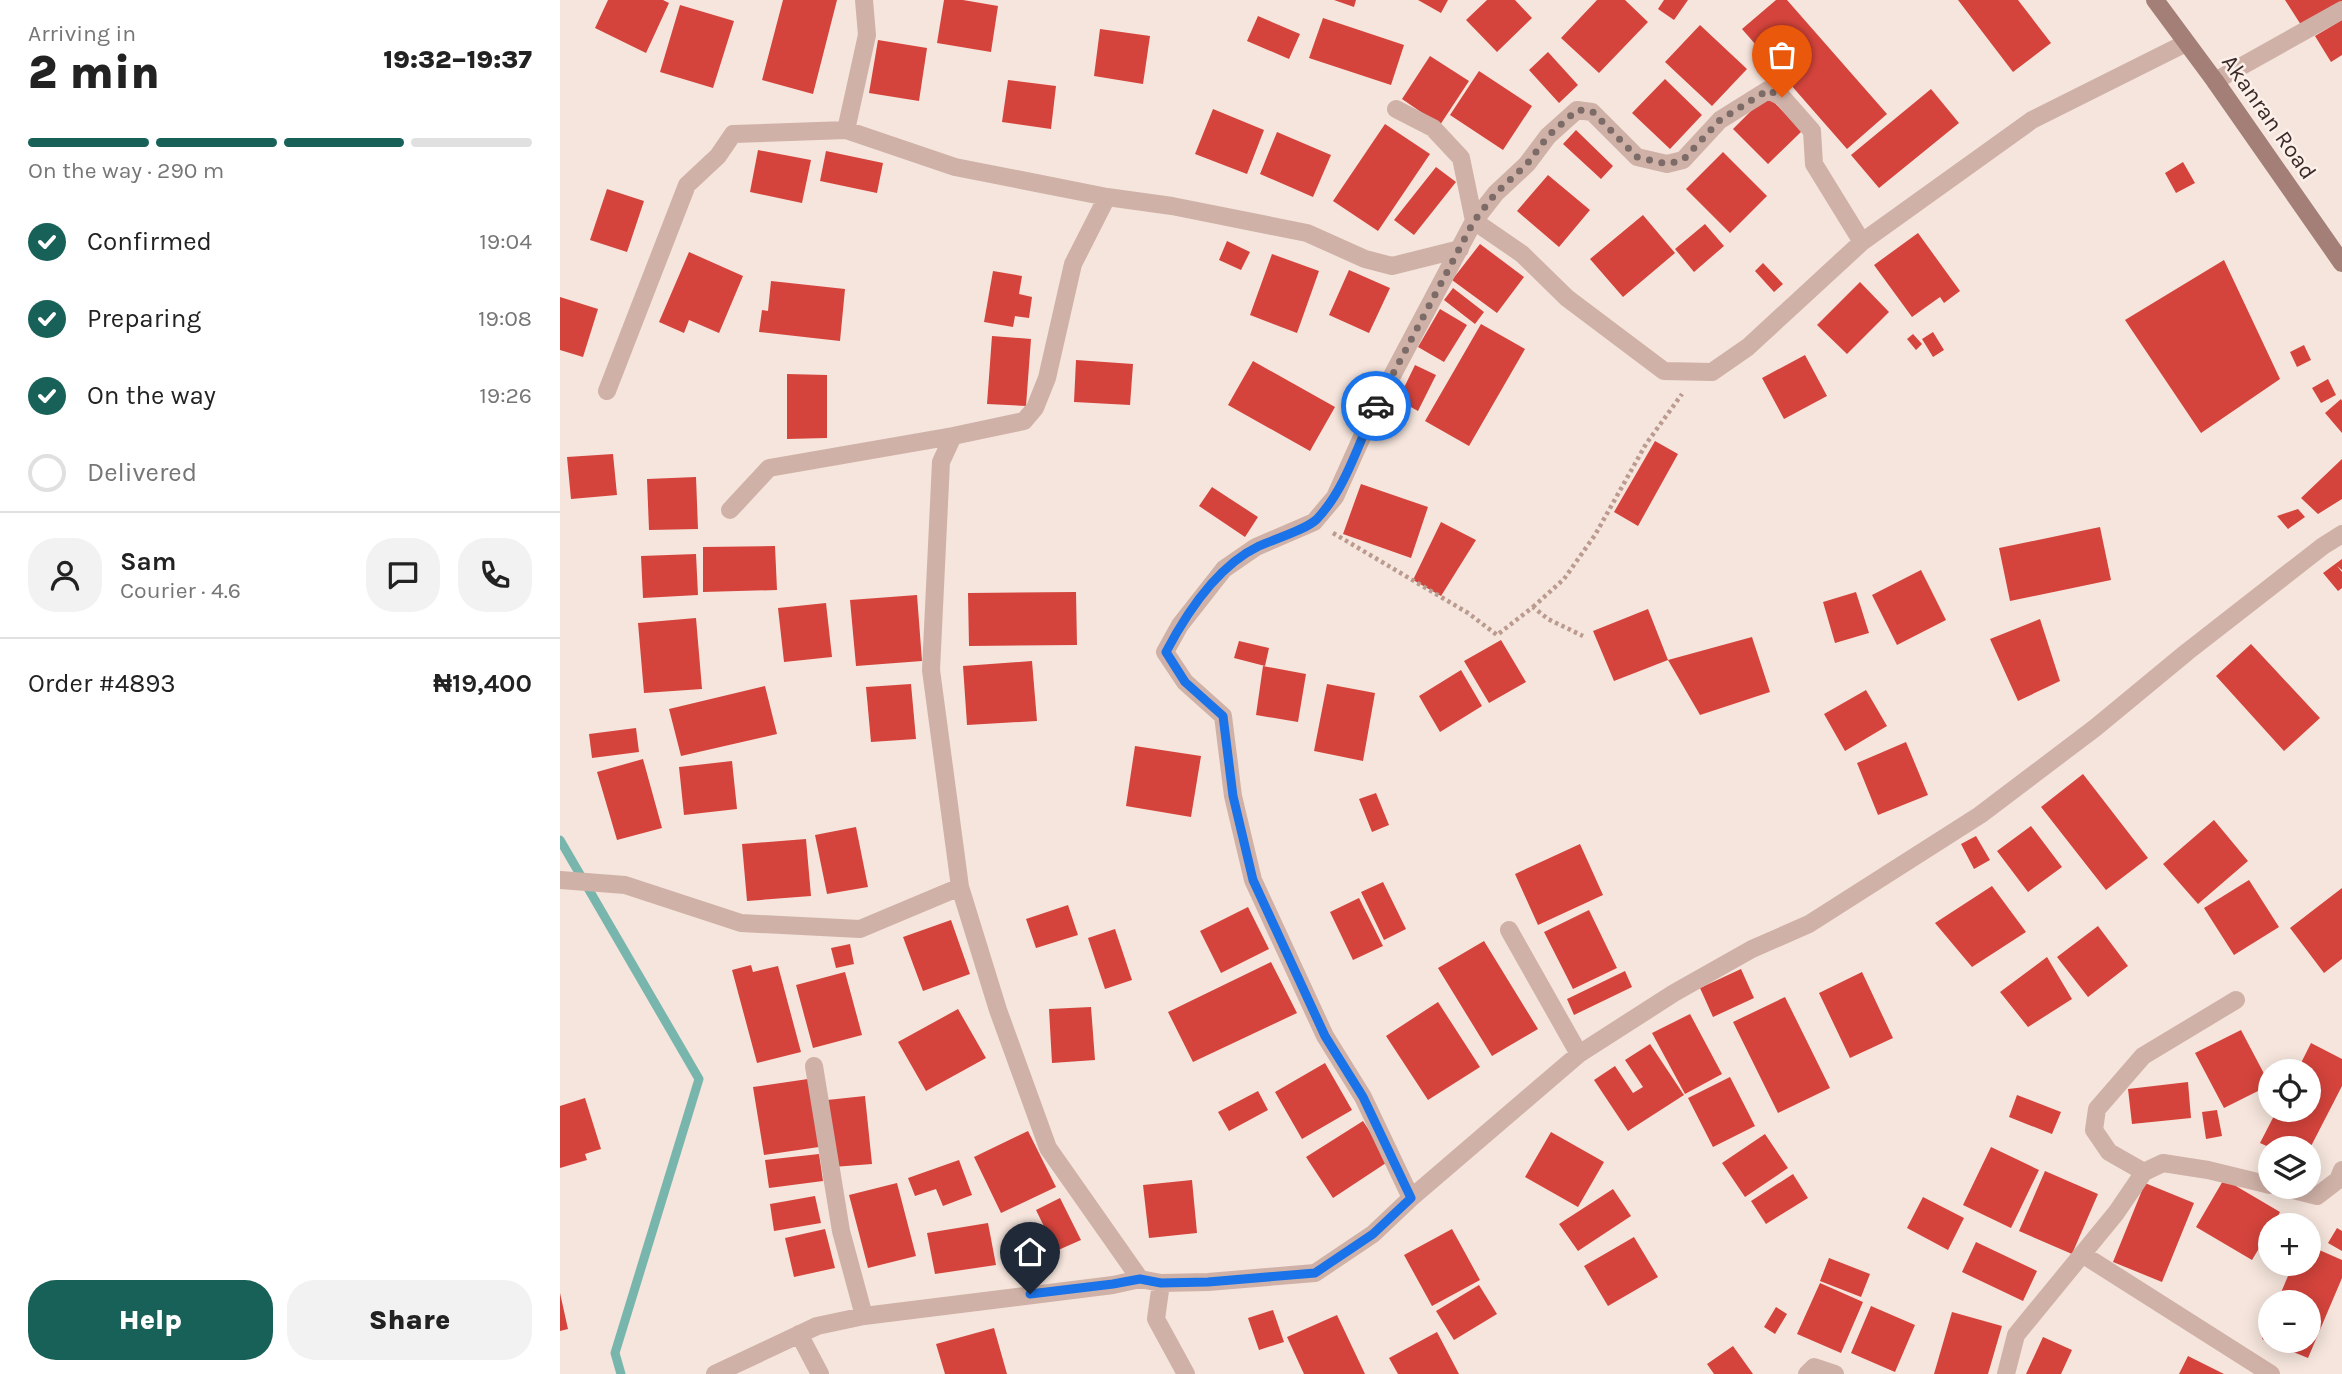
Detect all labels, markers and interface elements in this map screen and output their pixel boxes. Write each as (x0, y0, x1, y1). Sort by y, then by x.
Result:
text: Arriving in (28, 20, 136, 47)
pin (1752, 25, 1812, 97)
icon: bag (1763, 36, 1801, 74)
text: 19:32–19:37 (383, 44, 532, 75)
text: 2 min (28, 46, 160, 100)
street label: Akanran Road (2216, 49, 2322, 185)
text: On the way · 290 m (28, 157, 224, 184)
icon: check (28, 223, 66, 261)
text: Confirmed (87, 226, 212, 257)
text: 19:04 (479, 228, 532, 255)
icon: check (28, 300, 66, 338)
text: Preparing (87, 303, 201, 334)
text: 19:08 (478, 305, 532, 332)
courier (1341, 371, 1411, 441)
icon: check (28, 377, 66, 415)
text: On the way (87, 380, 216, 411)
text: 19:26 (479, 382, 532, 409)
icon: car (1357, 387, 1395, 425)
text: Delivered (87, 457, 197, 488)
button: person (28, 538, 102, 612)
button: chat (366, 538, 440, 612)
button: phone (458, 538, 532, 612)
text: Sam (120, 546, 176, 577)
text: Courier · 4.6 (120, 577, 241, 604)
text: Order #4893 (28, 668, 176, 699)
text: ₦19,400 (433, 668, 532, 699)
map controls (2258, 1059, 2321, 1353)
button: locate (2258, 1059, 2321, 1122)
button: layers (2258, 1136, 2321, 1199)
button: + (2258, 1213, 2321, 1276)
pin (1000, 1222, 1060, 1294)
icon: home (1011, 1233, 1049, 1271)
button: Help (28, 1280, 273, 1360)
button: Share (287, 1280, 532, 1360)
button: − (2258, 1290, 2321, 1353)

